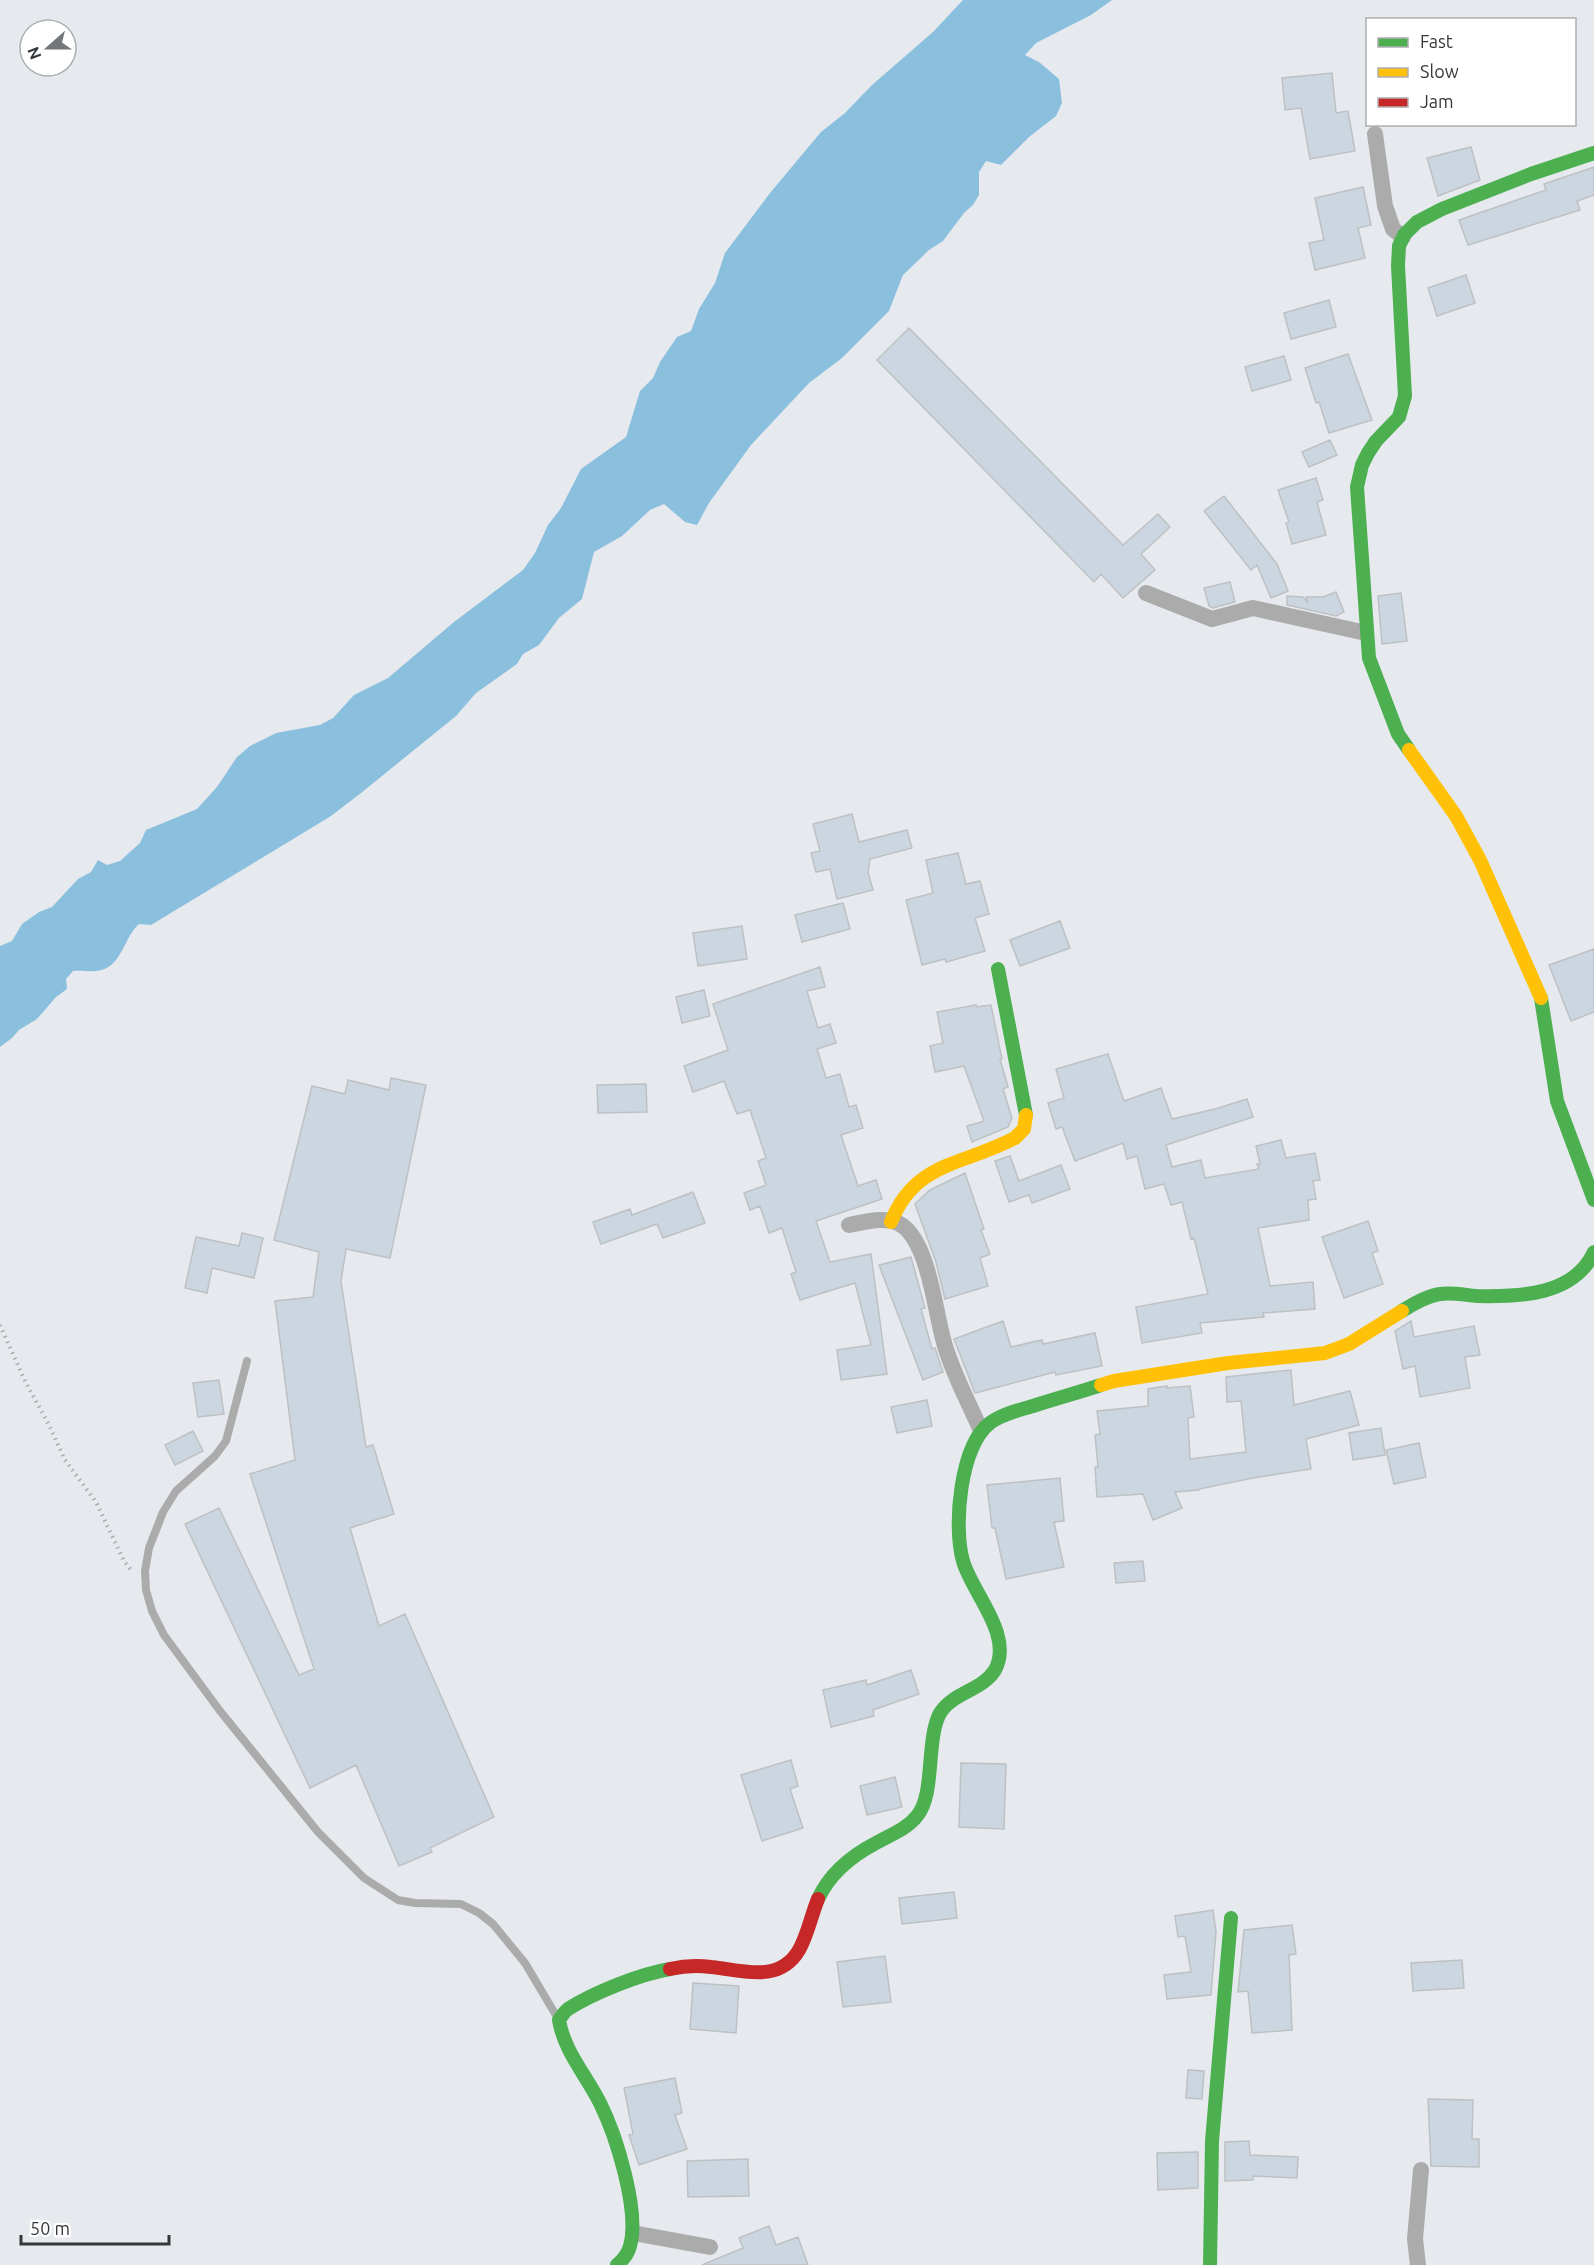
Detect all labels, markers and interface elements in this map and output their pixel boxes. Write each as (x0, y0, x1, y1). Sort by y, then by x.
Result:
north arrow (18, 18, 78, 78)
legend (1366, 18, 1576, 126)
text: Fast (1420, 31, 1453, 51)
text: N (23, 45, 45, 62)
text: Slow (1420, 61, 1459, 81)
text: Jam (1420, 91, 1454, 111)
scale bar (21, 2208, 170, 2246)
text: 50 m (30, 2218, 70, 2238)

